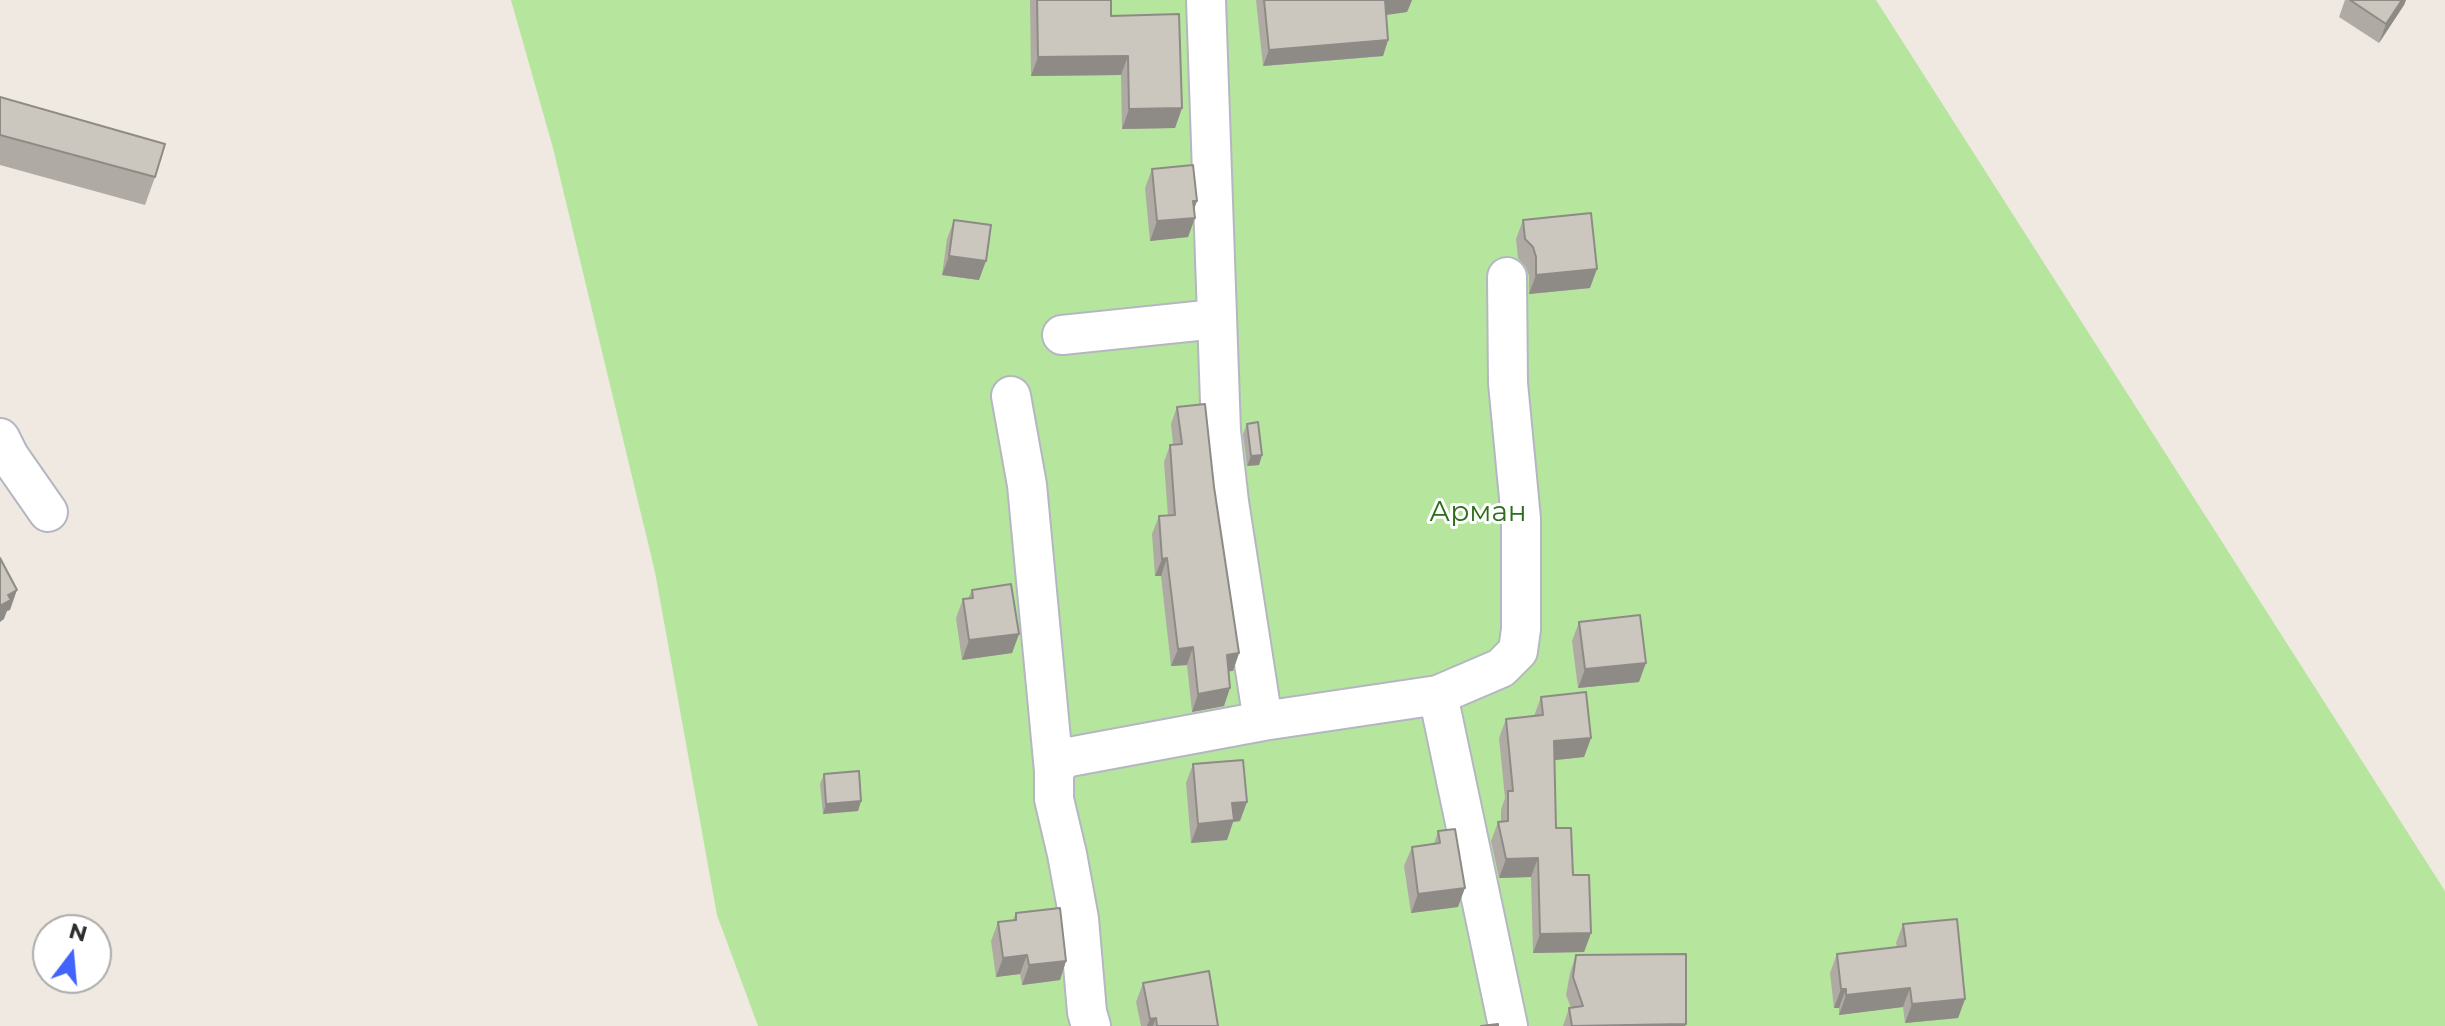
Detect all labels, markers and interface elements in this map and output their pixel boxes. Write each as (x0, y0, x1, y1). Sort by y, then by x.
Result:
park label: Арман (1429, 496, 1527, 530)
north arrow (32, 914, 112, 994)
text: N (66, 917, 90, 948)

